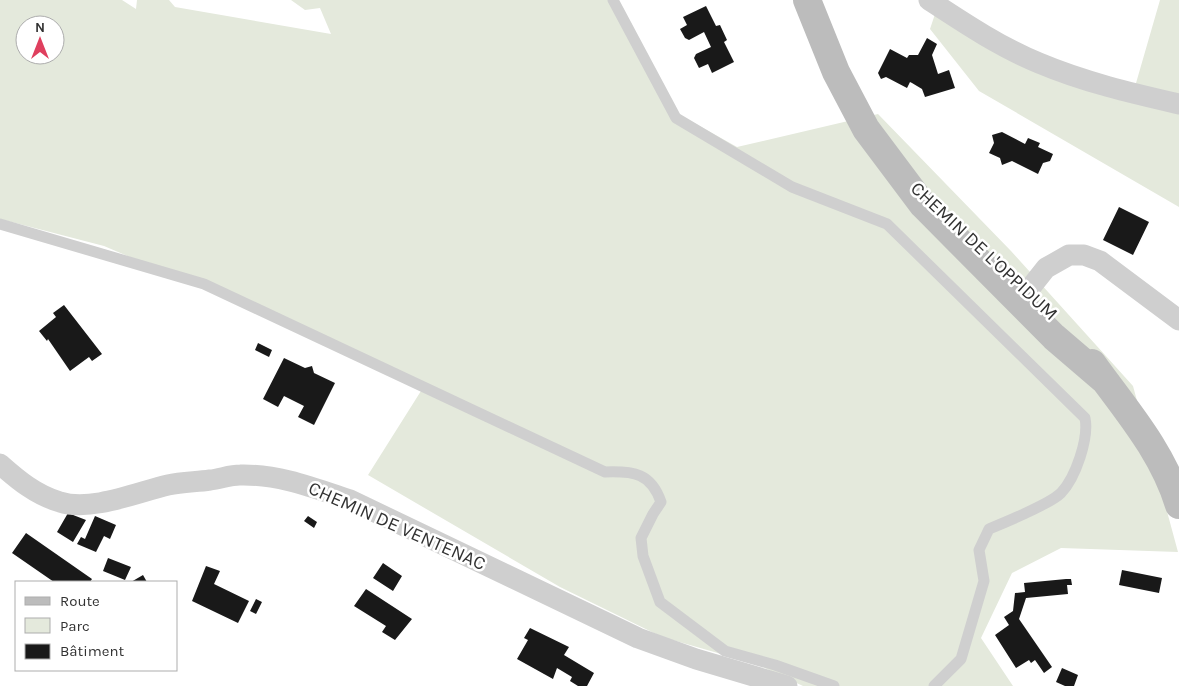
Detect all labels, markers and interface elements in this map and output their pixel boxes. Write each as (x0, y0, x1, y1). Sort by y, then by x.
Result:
north arrow (15, 15, 65, 65)
text: N (35, 19, 45, 36)
street label: CHEMIN DE L'OPPIDUM (906, 177, 1062, 325)
street label: CHEMIN DE VENTENAC (305, 477, 489, 575)
legend (15, 581, 178, 671)
text: Route (60, 592, 100, 610)
text: Parc (60, 617, 90, 635)
text: Bâtiment (60, 642, 124, 660)

